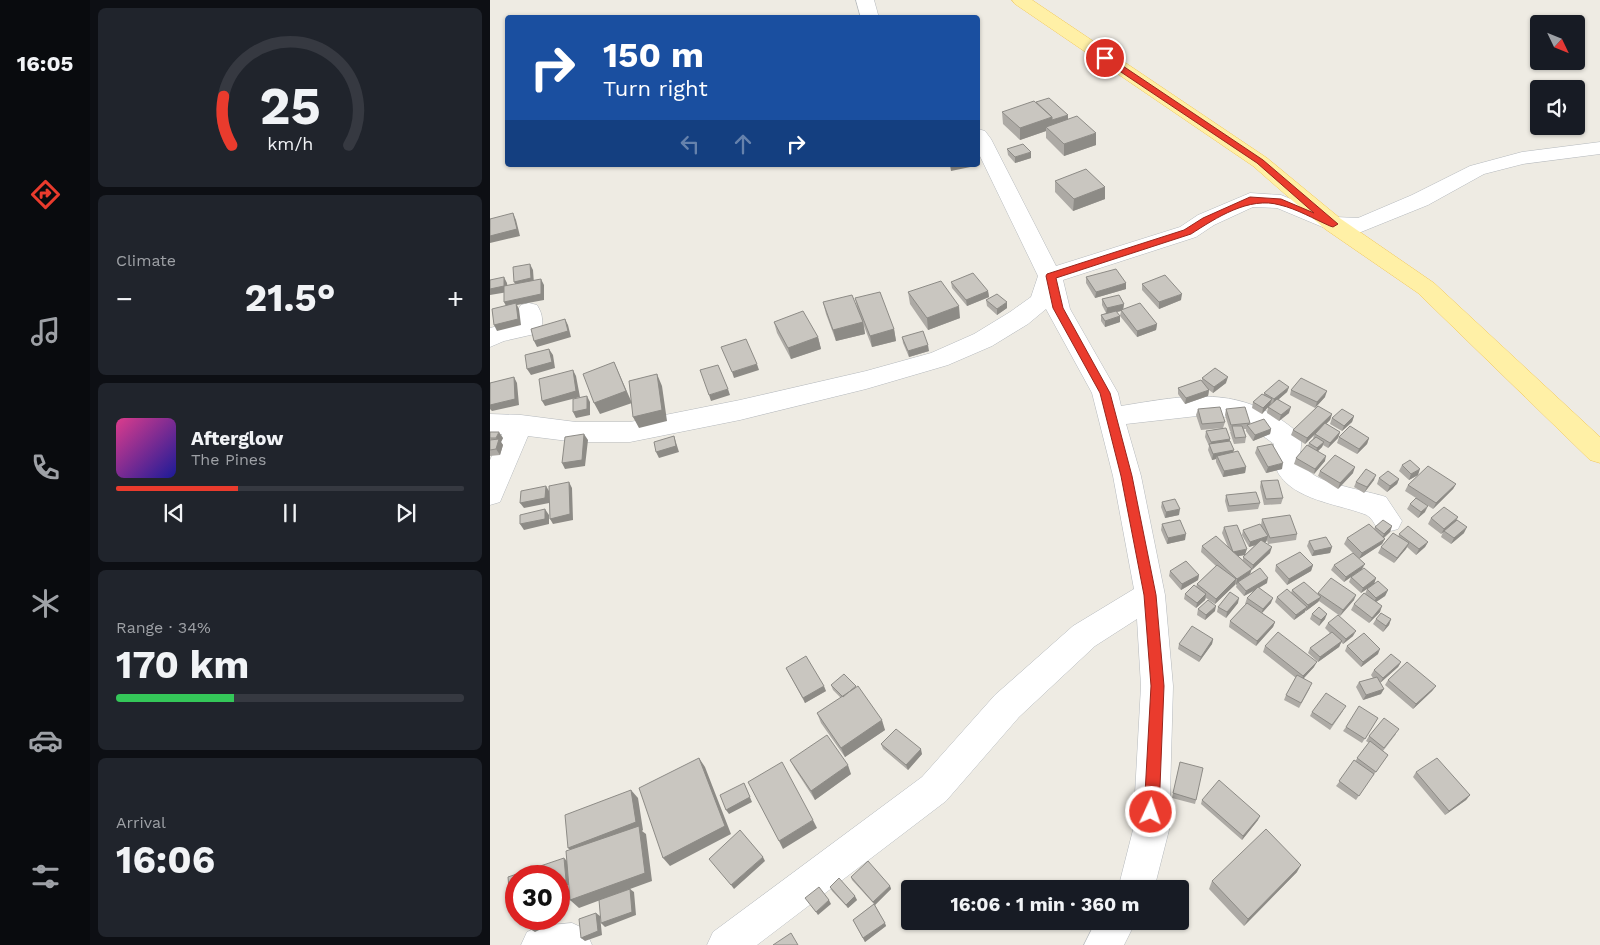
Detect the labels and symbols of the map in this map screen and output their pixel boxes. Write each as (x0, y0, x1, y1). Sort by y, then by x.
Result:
north arrow (1530, 15, 1585, 70)
pin (1084, 37, 1126, 79)
position arrow (1124, 785, 1176, 837)
speed limit sign: 30 (505, 865, 570, 930)

